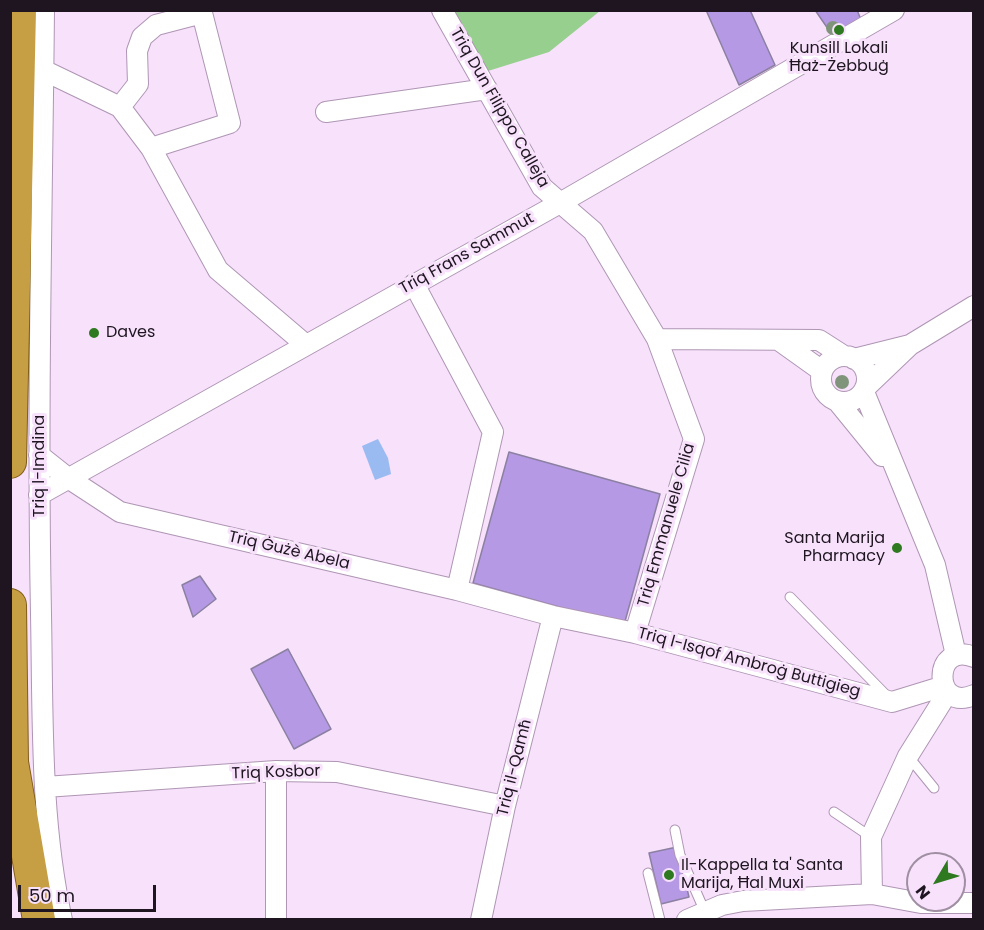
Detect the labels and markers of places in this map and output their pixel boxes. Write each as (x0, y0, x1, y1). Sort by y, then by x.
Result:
marker: Kunsill Lokali Ħaż-Żebbuġ (832, 23, 846, 37)
place label: Kunsill Lokali Ħaż-Żebbuġ (789, 39, 889, 77)
place label: Daves (106, 323, 155, 343)
marker: Daves (87, 326, 101, 340)
place label: Santa Marija Pharmacy (784, 529, 885, 567)
marker: Santa Marija Pharmacy (890, 541, 904, 555)
place label: Il-Kappella ta' Santa Marija, Ħal Muxi (681, 856, 843, 894)
marker: Il-Kappella ta' Santa Marija, Ħal Muxi (662, 868, 676, 882)

